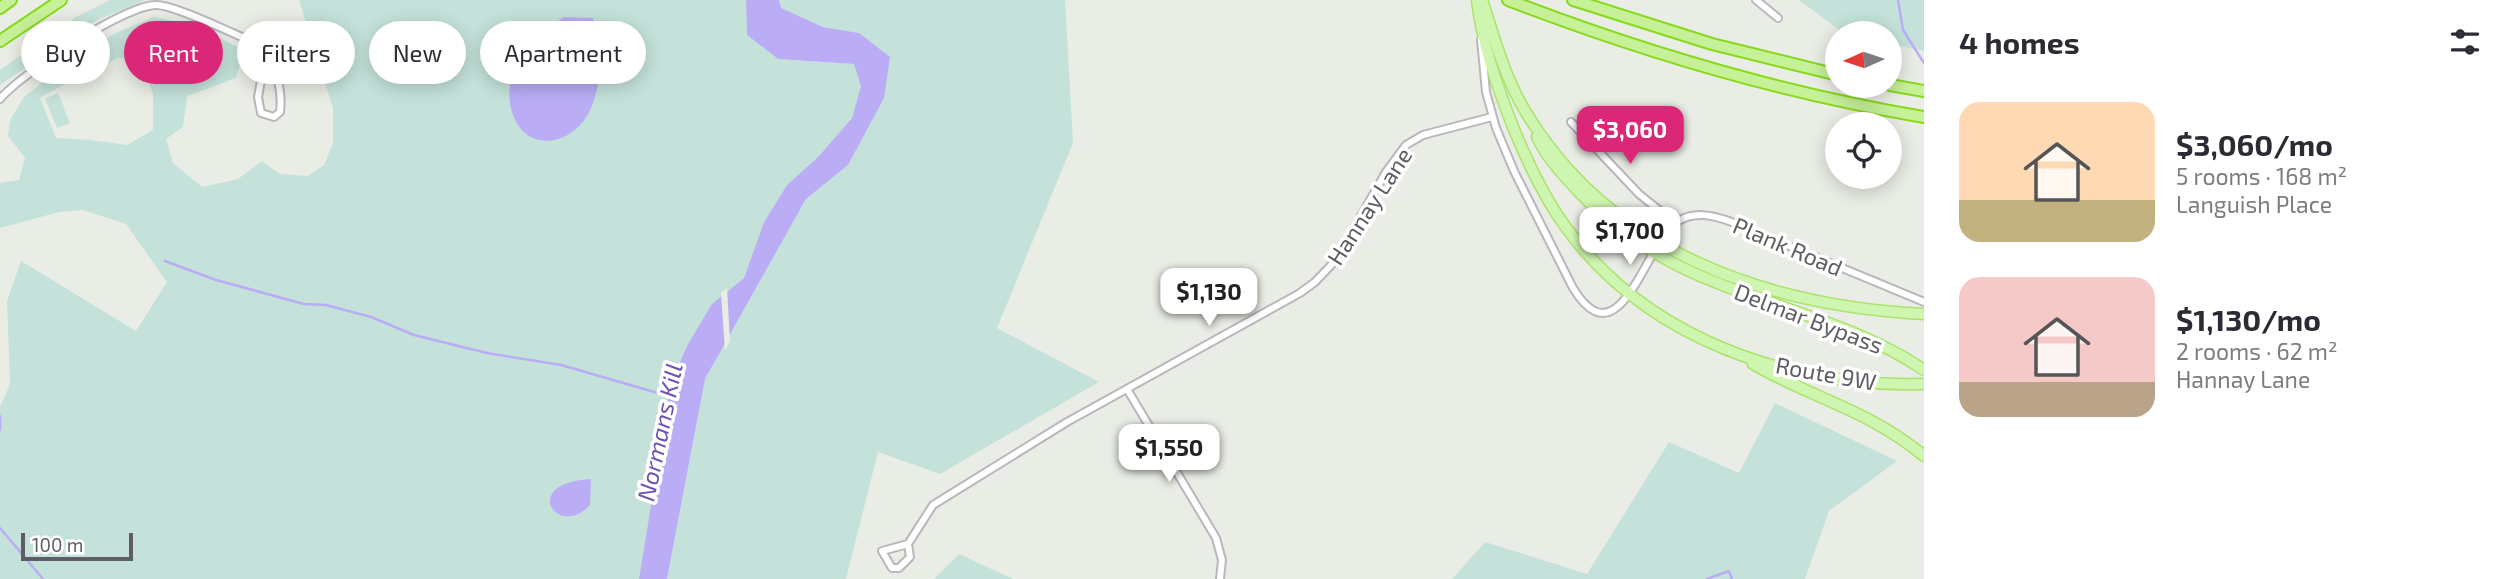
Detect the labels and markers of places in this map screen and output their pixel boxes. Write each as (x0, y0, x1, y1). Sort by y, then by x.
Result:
pin: $3,060 (1573, 106, 1687, 166)
pin: $1,700 (1573, 208, 1687, 267)
pin: $1,130 (1152, 268, 1266, 328)
pin: $1,550 (1112, 424, 1226, 484)

